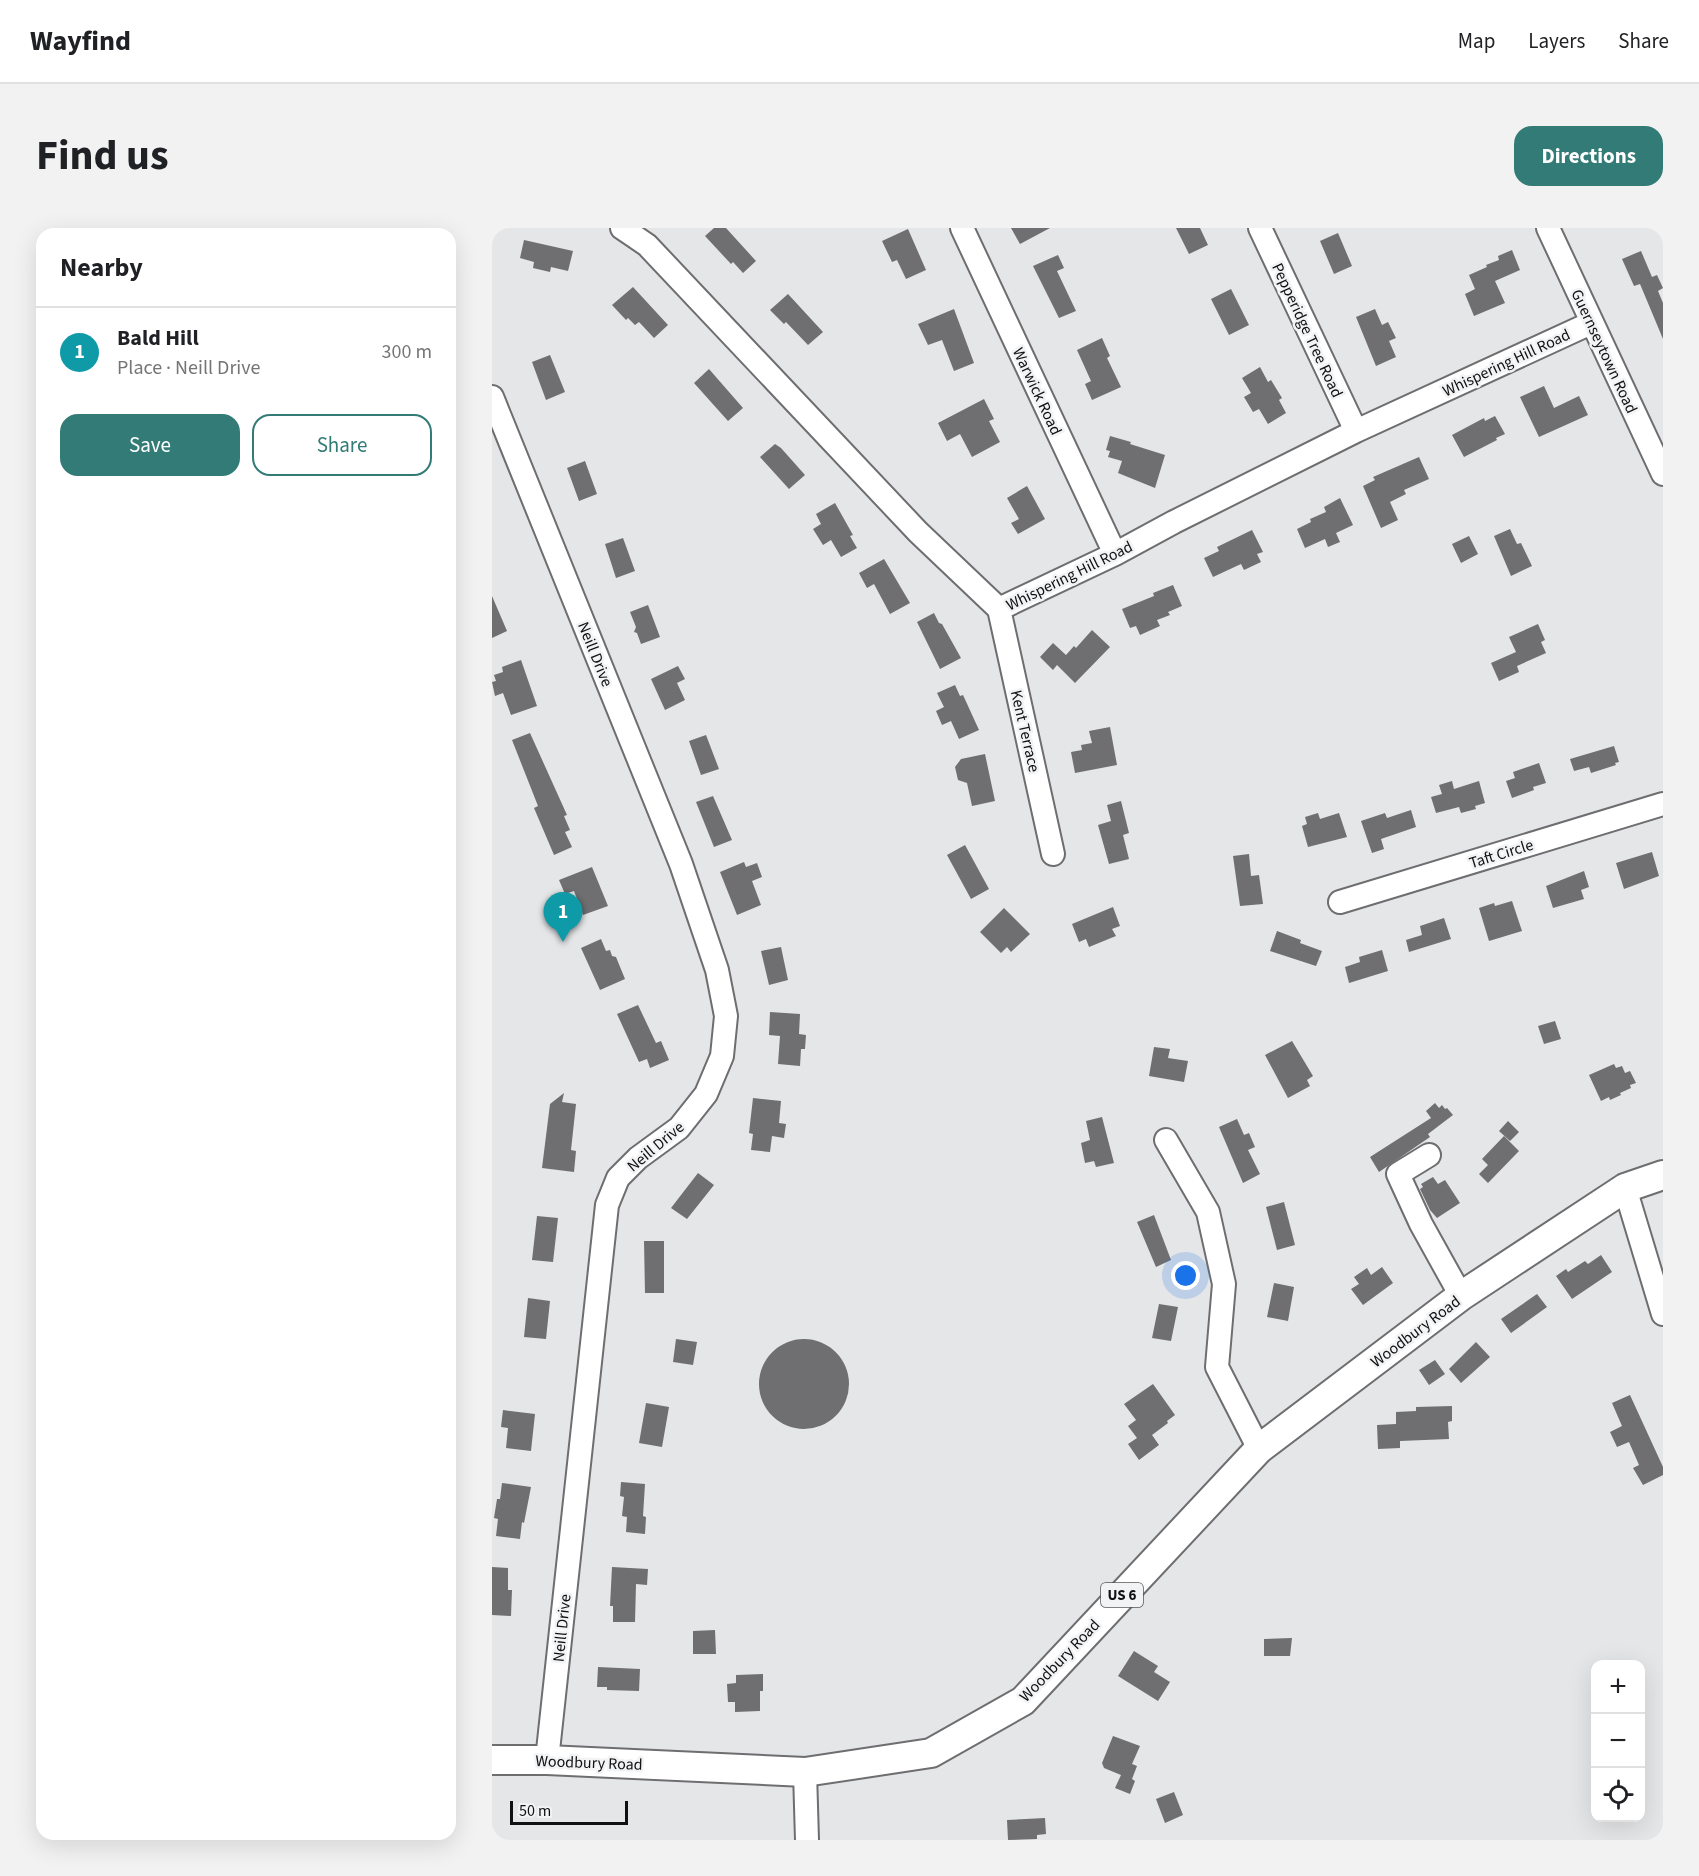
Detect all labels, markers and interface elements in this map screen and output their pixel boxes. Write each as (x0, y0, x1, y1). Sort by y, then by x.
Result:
text: Wayfind (30, 21, 131, 61)
text: Map (1458, 26, 1495, 56)
text: Layers (1528, 26, 1585, 56)
text: Share (1618, 26, 1669, 56)
text: Find us (36, 126, 169, 186)
button: Directions (1514, 126, 1663, 186)
text: Nearby (60, 249, 143, 286)
street label: Pepperidge Tree Road (1266, 259, 1348, 401)
street label: Guernseytown Road (1566, 286, 1643, 417)
text: Bald Hill (117, 322, 199, 354)
street label: Whispering Hill Road (1439, 324, 1574, 402)
text: 1 (74, 338, 85, 366)
text: 300 m (382, 338, 432, 366)
street label: Warwick Road (1007, 344, 1067, 439)
text: Place · Neill Drive (117, 354, 260, 382)
button: Save (60, 414, 240, 476)
button: Share (252, 414, 432, 476)
street label: Whispering Hill Road (1002, 536, 1136, 616)
street label: Neill Drive (572, 619, 618, 690)
street label: Kent Terrace (1005, 688, 1045, 774)
street label: Taft Circle (1467, 834, 1536, 874)
pin: 1 (544, 892, 582, 942)
street label: Neill Drive (622, 1116, 689, 1177)
your location (1171, 1261, 1200, 1290)
street label: Woodbury Road (1366, 1291, 1465, 1373)
road number: US 6 (1101, 1583, 1143, 1607)
street label: Neill Drive (547, 1593, 577, 1663)
street label: Woodbury Road (1015, 1614, 1105, 1707)
map controls (1591, 1660, 1645, 1822)
button: + (1591, 1660, 1645, 1714)
button: − (1591, 1714, 1645, 1768)
street label: Woodbury Road (535, 1750, 643, 1776)
button: locate (1591, 1768, 1645, 1822)
scale bar (510, 1798, 628, 1826)
text: 50 m (519, 1800, 551, 1822)

